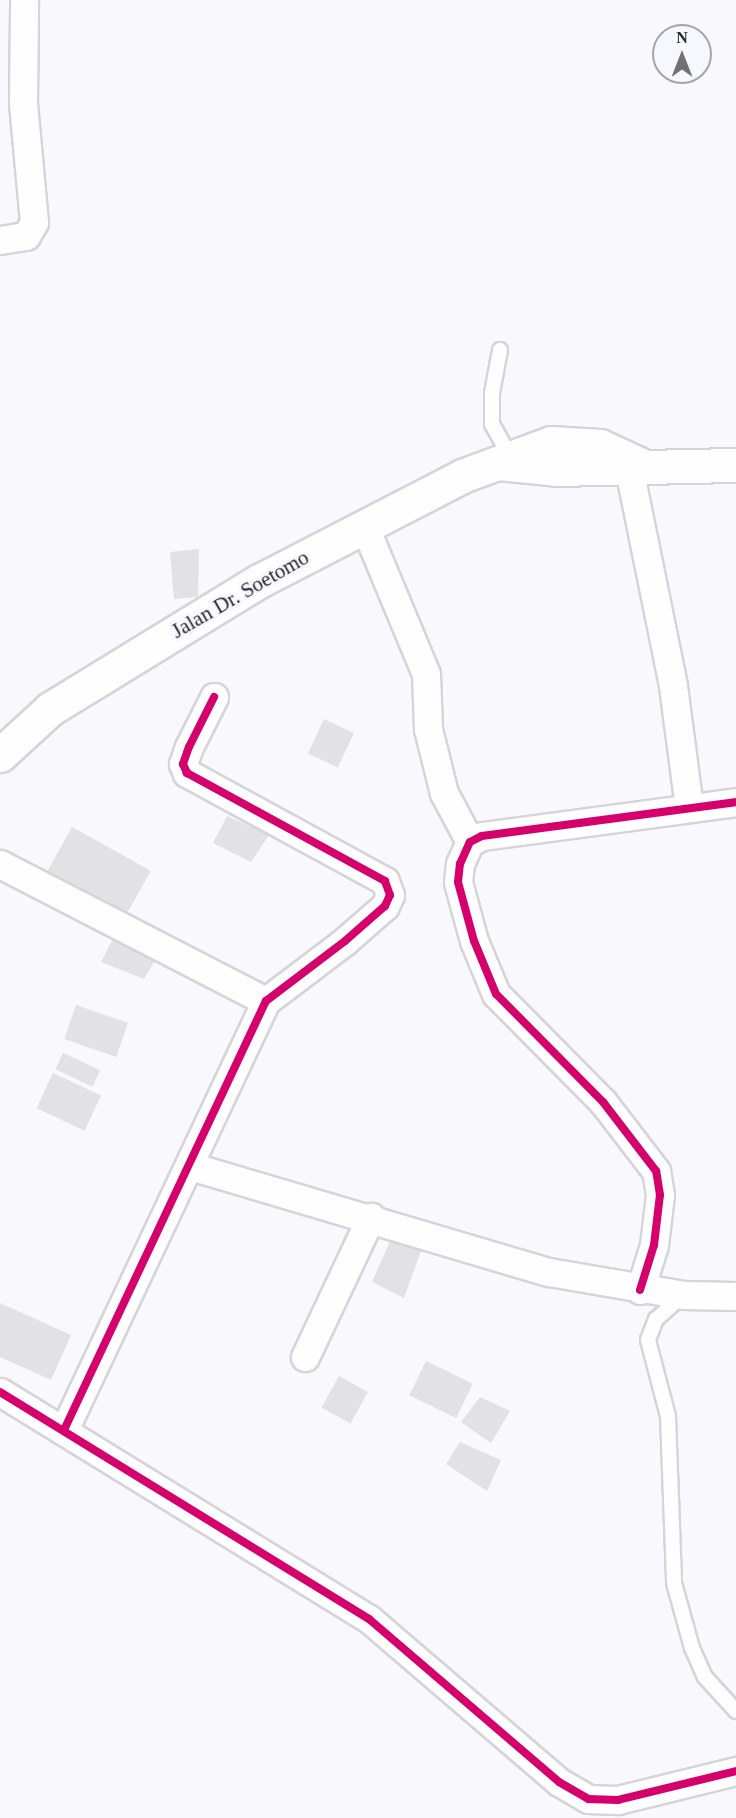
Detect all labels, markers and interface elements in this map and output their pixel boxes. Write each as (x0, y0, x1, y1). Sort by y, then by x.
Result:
north arrow (652, 24, 712, 84)
text: N (676, 29, 688, 46)
street label: Jalan Dr. Soetomo (167, 544, 313, 644)

